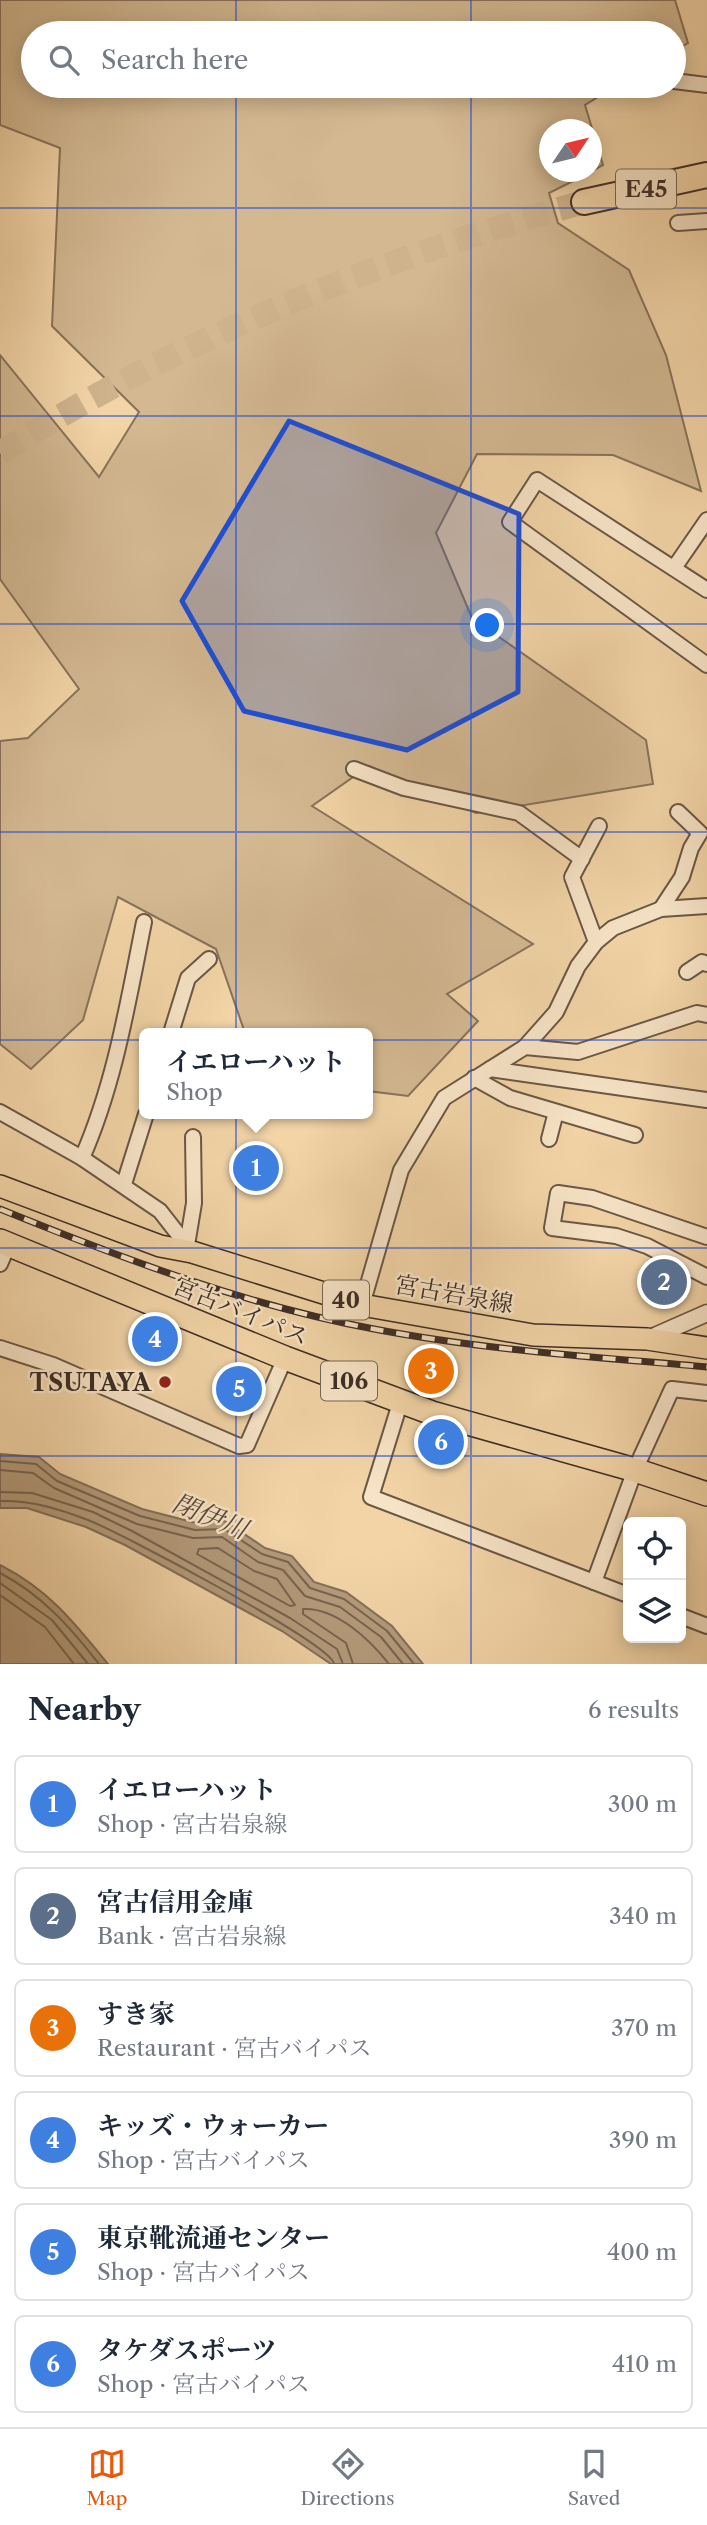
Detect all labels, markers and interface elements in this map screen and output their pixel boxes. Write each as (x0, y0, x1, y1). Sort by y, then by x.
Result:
search box (21, 21, 686, 98)
icon: search (45, 41, 83, 79)
text: Search here (101, 44, 248, 76)
north arrow (539, 119, 602, 182)
road number: E45 (616, 170, 676, 208)
your location (470, 608, 504, 642)
popup (139, 1028, 373, 1119)
text: イエローハット (166, 1046, 346, 1078)
text: Shop (166, 1078, 223, 1106)
pin: 1 (233, 1142, 279, 1194)
pin: 2 (641, 1256, 687, 1308)
street label: 宮古岩泉線 (392, 1269, 516, 1319)
street label: 宮古バイパス (169, 1271, 313, 1351)
road number: 40 (323, 1280, 369, 1320)
pin: 4 (132, 1313, 178, 1365)
pin: 3 (408, 1345, 454, 1397)
road number: 106 (321, 1362, 377, 1400)
pin: 5 (216, 1363, 262, 1415)
place label: TSUTAYA (30, 1368, 152, 1397)
marker: TSUTAYA (157, 1374, 173, 1390)
pin: 6 (418, 1416, 464, 1468)
water label: 閉伊川 (168, 1487, 255, 1547)
map controls (623, 1517, 686, 1643)
button: locate (623, 1517, 686, 1580)
button: layers (623, 1580, 686, 1643)
text: Nearby (28, 1691, 141, 1728)
text: 6 results (588, 1696, 679, 1724)
text: イエローハット (97, 1774, 277, 1806)
text: 1 (48, 1790, 58, 1818)
text: 300 m (608, 1790, 677, 1818)
text: Shop · 宮古岩泉線 (97, 1810, 287, 1838)
text: 宮古信用金庫 (97, 1886, 253, 1918)
text: 2 (46, 1902, 60, 1930)
text: 340 m (609, 1902, 677, 1930)
text: Bank · 宮古岩泉線 (97, 1922, 286, 1950)
text: すき家 (97, 1998, 175, 2030)
text: 3 (47, 2014, 60, 2042)
text: 370 m (611, 2014, 677, 2042)
text: Restaurant · 宮古バイパス (97, 2034, 371, 2062)
text: キッズ・ウォーカー (97, 2110, 329, 2142)
text: 4 (46, 2126, 60, 2154)
text: 390 m (609, 2126, 677, 2154)
text: Shop · 宮古バイパス (97, 2146, 310, 2174)
text: 東京靴流通センター (97, 2222, 330, 2254)
text: 5 (47, 2238, 59, 2266)
text: 400 m (607, 2238, 677, 2266)
text: Shop · 宮古バイパス (97, 2258, 310, 2286)
text: タケダスポーツ (97, 2334, 277, 2366)
text: 6 (46, 2350, 60, 2378)
text: 410 m (612, 2350, 677, 2378)
text: Shop · 宮古バイパス (97, 2370, 310, 2398)
tab: Map (87, 2445, 127, 2510)
tab: Directions (301, 2445, 394, 2510)
tab: Saved (568, 2445, 620, 2510)

